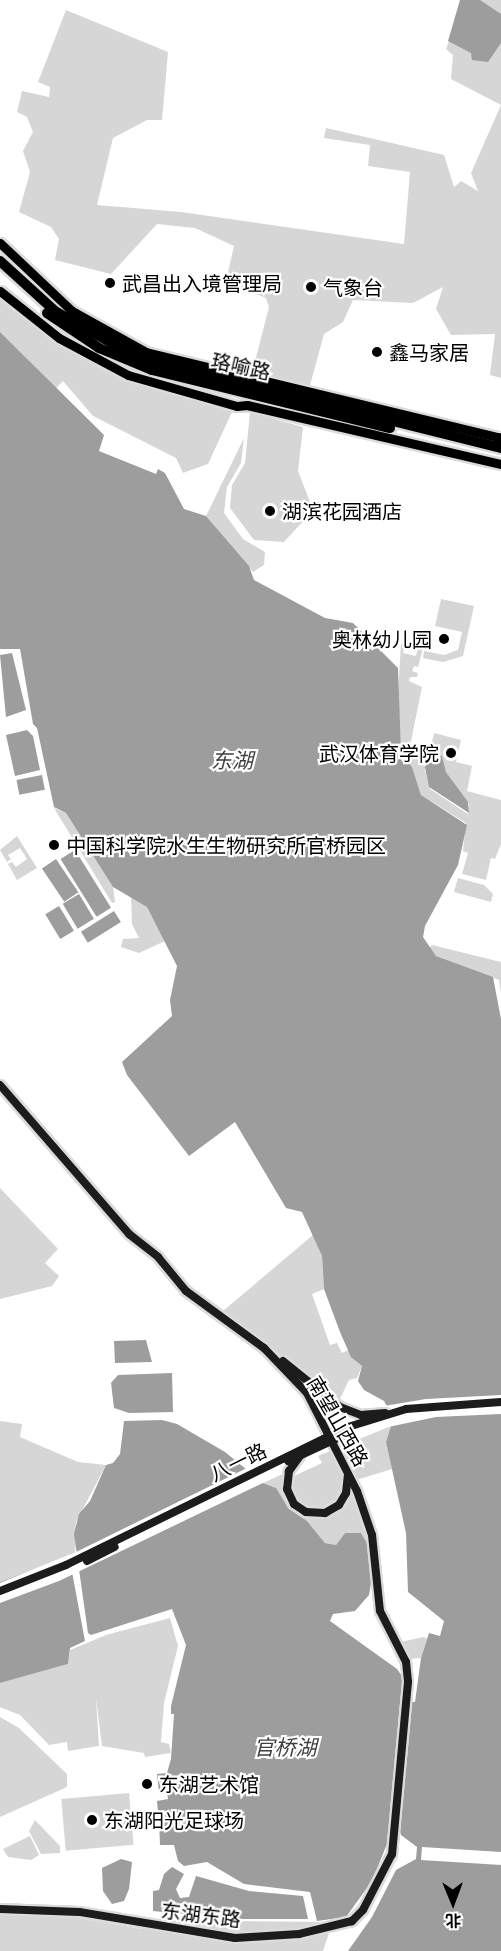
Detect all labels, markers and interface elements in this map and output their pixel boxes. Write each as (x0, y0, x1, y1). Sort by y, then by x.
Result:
place label: 武昌出入境管理局 (122, 271, 282, 295)
place label: 气象台 (323, 275, 383, 299)
marker: 武昌出入境管理局 (103, 276, 117, 290)
marker: 气象台 (304, 280, 318, 294)
place label: 鑫马家居 (389, 340, 469, 364)
marker: 鑫马家居 (370, 345, 384, 359)
street label: 珞喻路 (209, 348, 273, 384)
place label: 湖滨花园酒店 (282, 499, 402, 523)
marker: 湖滨花园酒店 (263, 504, 277, 518)
place label: 奥林幼儿园 (332, 627, 432, 651)
marker: 奥林幼儿园 (437, 632, 451, 646)
place label: 武汉体育学院 (319, 741, 439, 765)
marker: 武汉体育学院 (444, 746, 458, 760)
water label: 东湖 (211, 748, 253, 774)
place label: 中国科学院水生生物研究所官桥园区 (66, 833, 386, 857)
marker: 中国科学院水生生物研究所官桥园区 (47, 838, 61, 852)
street label: 南望山西路 (303, 1372, 373, 1470)
street label: 八一路 (206, 1438, 270, 1486)
water label: 官桥湖 (254, 1735, 316, 1761)
place label: 东湖艺术馆 (159, 1772, 259, 1796)
marker: 东湖艺术馆 (140, 1777, 154, 1791)
place label: 东湖阳光足球场 (104, 1808, 244, 1832)
marker: 东湖阳光足球场 (85, 1813, 99, 1827)
north arrow (423, 1873, 483, 1933)
street label: 东湖东路 (160, 1898, 242, 1932)
text: 北 (445, 1910, 462, 1932)

